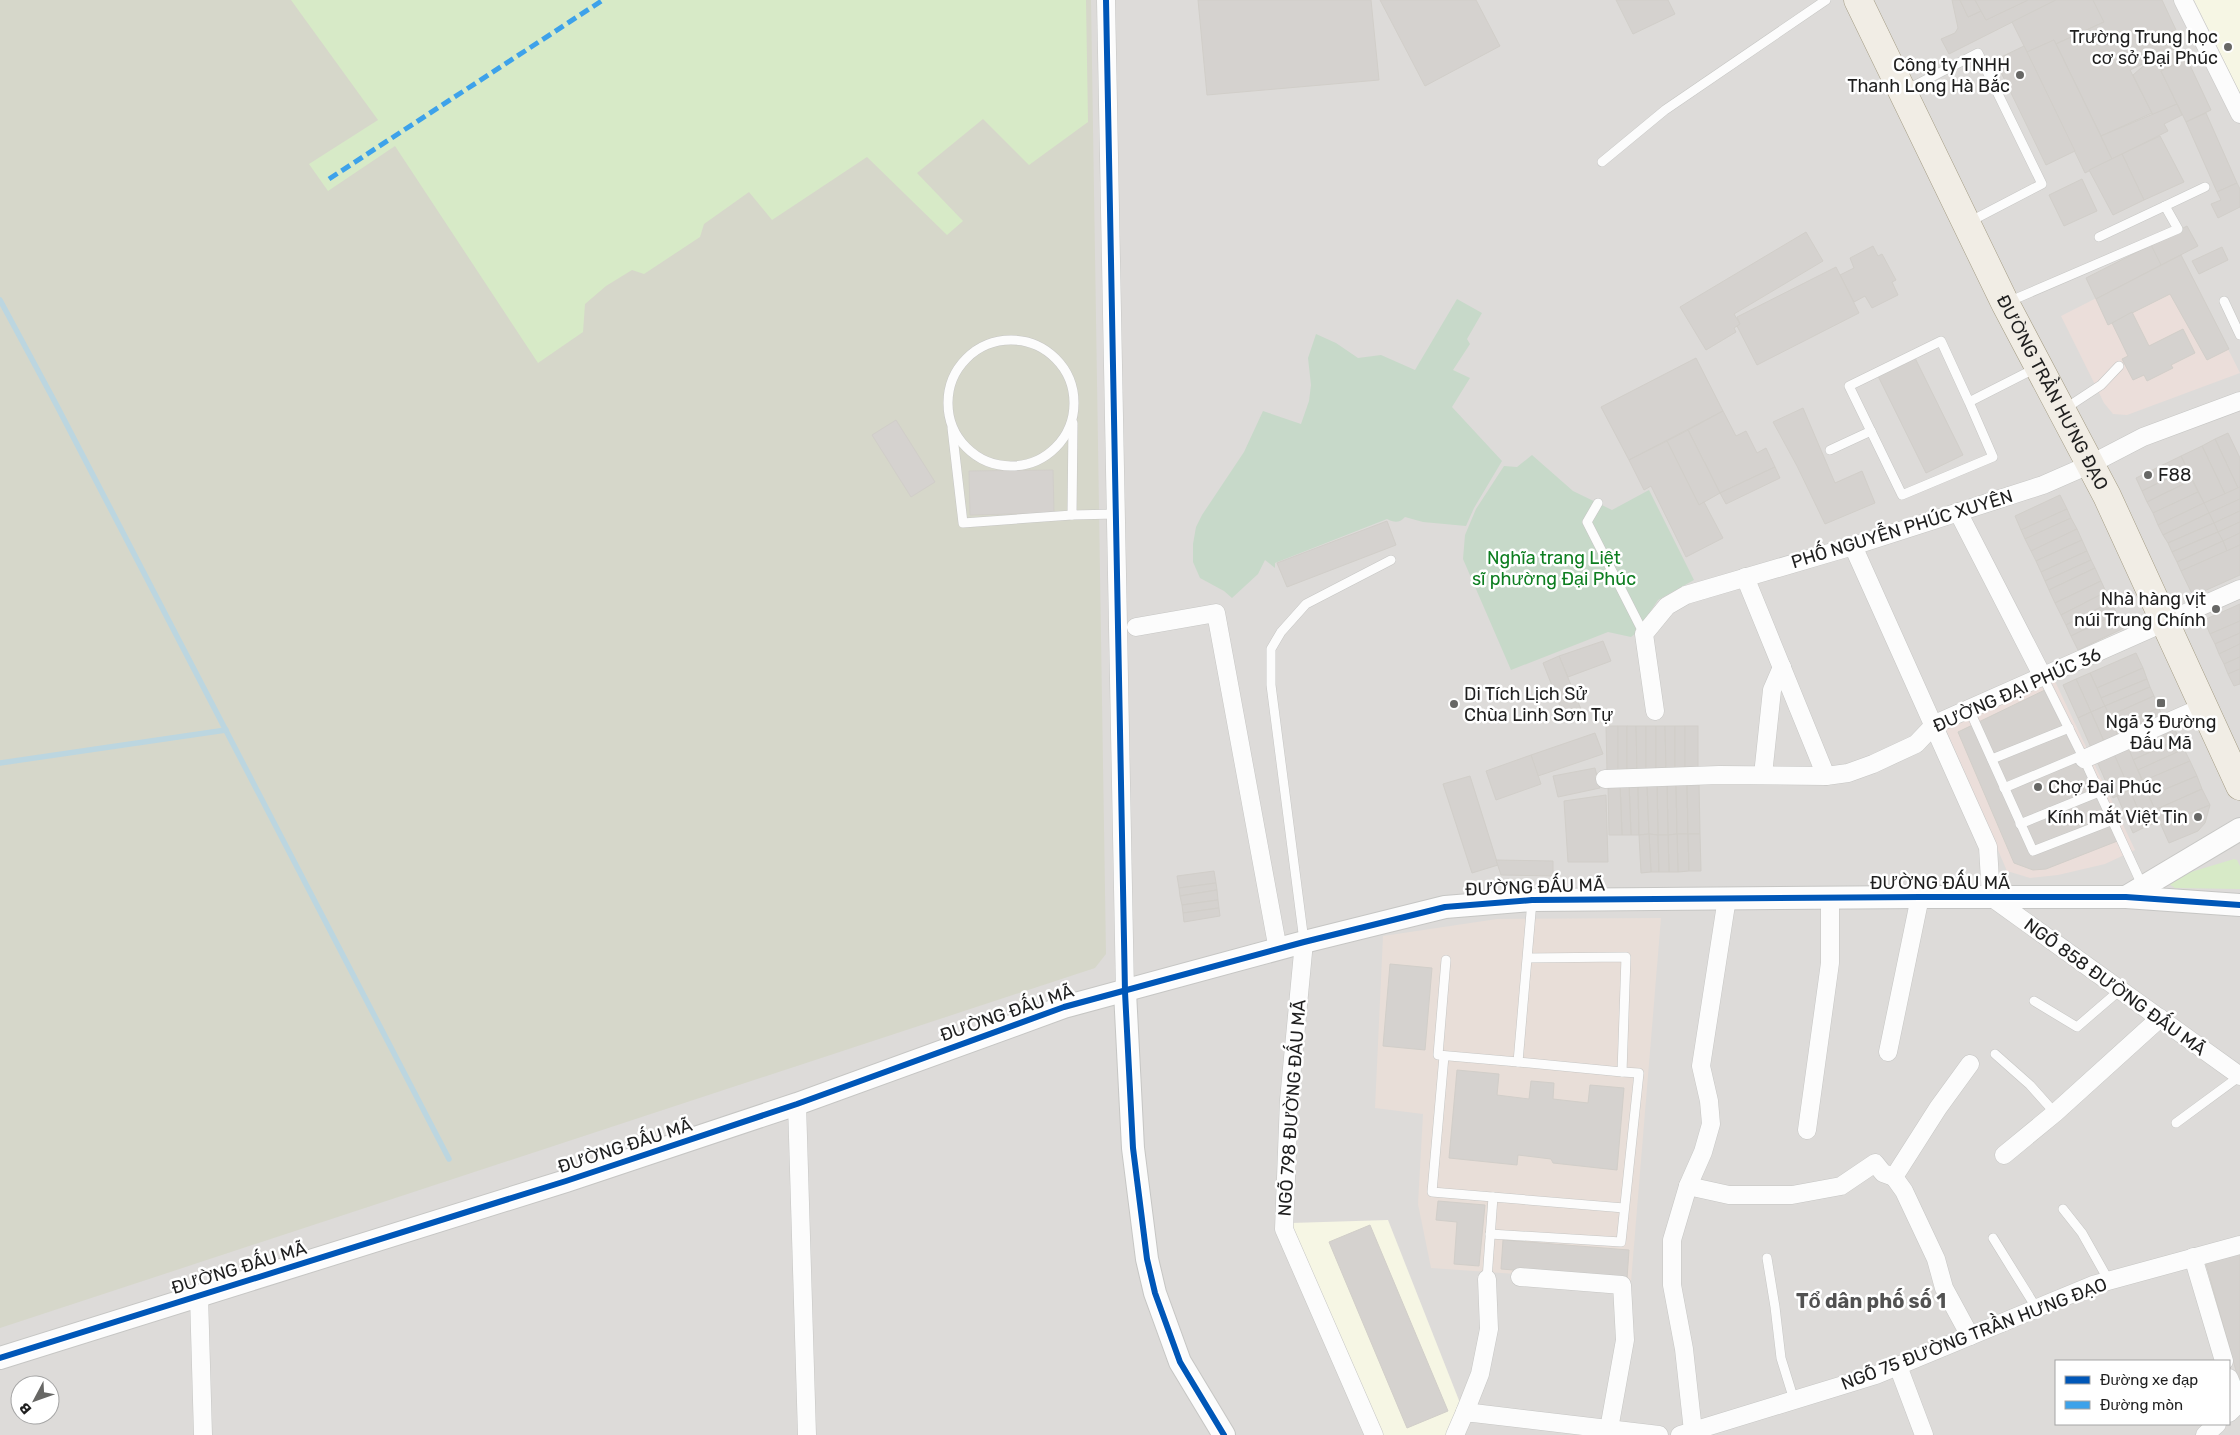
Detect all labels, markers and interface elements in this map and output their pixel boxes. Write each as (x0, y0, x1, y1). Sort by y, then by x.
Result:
place label: Trường Trung học cơ sở Đại Phúc (2069, 26, 2218, 69)
marker: Trường Trung học cơ sở Đại Phúc (2222, 41, 2234, 53)
place label: Công ty TNHH Thanh Long Hà Bắc (1847, 54, 2010, 97)
marker: Công ty TNHH Thanh Long Hà Bắc (2014, 69, 2026, 81)
street label: ĐƯỜNG TRẦN HƯNG ĐẠO (1992, 291, 2113, 494)
place label: F88 (2158, 464, 2191, 486)
marker: F88 (2142, 469, 2154, 481)
street label: PHỐ NGUYỄN PHÚC XUYÊN (1788, 482, 2015, 573)
park label: Nghĩa trang Liệt sĩ phường Đại Phúc (1472, 547, 1636, 590)
place label: Nhà hàng vịt núi Trung Chính (2074, 588, 2206, 631)
marker: Nhà hàng vịt núi Trung Chính (2210, 603, 2222, 615)
street label: ĐƯỜNG ĐẠI PHÚC 36 (1930, 643, 2105, 737)
place label: Di Tích Lịch Sử Chùa Linh Sơn Tự (1464, 683, 1613, 726)
marker: Ngã 3 Đường Đấu Mã (2155, 697, 2167, 709)
marker: Di Tích Lịch Sử Chùa Linh Sơn Tự (1448, 698, 1460, 710)
place label: Ngã 3 Đường Đấu Mã (2106, 711, 2216, 754)
place label: Chợ Đại Phúc (2048, 776, 2162, 798)
marker: Chợ Đại Phúc (2032, 781, 2044, 793)
place label: Kính mắt Việt Tin (2047, 805, 2188, 828)
marker: Kính mắt Việt Tin (2192, 811, 2204, 823)
street label: ĐƯỜNG ĐẤU MÃ (1870, 869, 2010, 894)
street label: ĐƯỜNG ĐẤU MÃ (1464, 870, 1605, 900)
street label: NGÕ 858 ĐƯỜNG ĐẤU MÃ (2020, 911, 2212, 1060)
street label: ĐƯỜNG ĐẤU MÃ (936, 977, 1077, 1046)
street label: NGÕ 798 ĐƯỜNG ĐẤU MÃ (1270, 999, 1311, 1217)
street label: ĐƯỜNG ĐẤU MÃ (554, 1111, 695, 1178)
street label: ĐƯỜNG ĐẤU MÃ (168, 1234, 309, 1299)
street label: NGÕ 75 ĐƯỜNG TRẦN HƯNG ĐẠO (1837, 1270, 2110, 1395)
district label: Tổ dân phố số 1 (1796, 1288, 1946, 1313)
legend (2055, 1360, 2230, 1425)
text: Đường xe đạp (2100, 1371, 2198, 1389)
north arrow (10, 1375, 60, 1425)
text: Đường mòn (2100, 1396, 2183, 1414)
text: B (16, 1399, 35, 1417)

